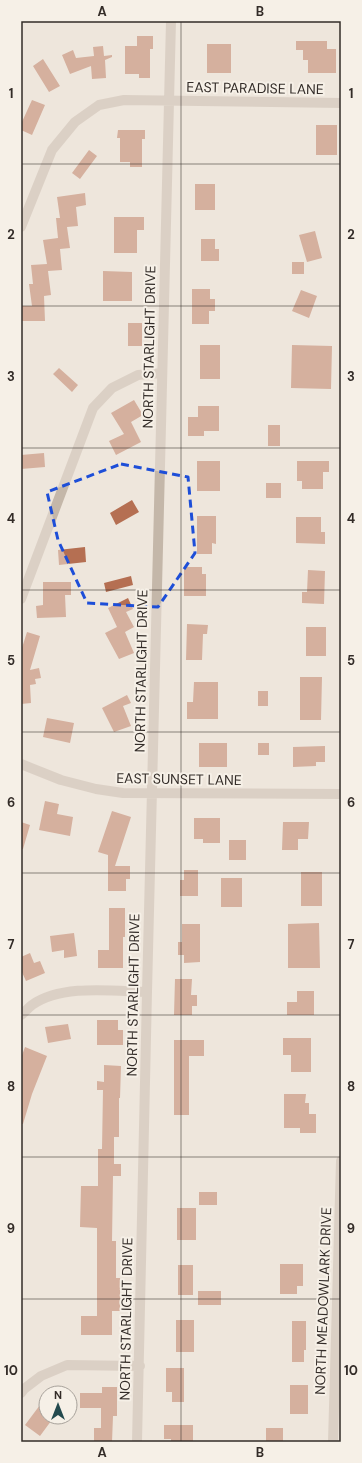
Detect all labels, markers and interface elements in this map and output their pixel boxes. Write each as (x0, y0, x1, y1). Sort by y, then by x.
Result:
text: A (97, 3, 107, 20)
text: B (256, 3, 264, 20)
street label: EAST PARADISE LANE (186, 78, 324, 98)
text: 1 (9, 85, 13, 102)
text: 1 (349, 85, 353, 102)
text: 2 (7, 226, 15, 243)
text: 2 (347, 226, 355, 243)
street label: NORTH STARLIGHT DRIVE (139, 265, 159, 429)
text: 3 (7, 368, 15, 385)
text: 3 (347, 368, 355, 385)
text: 4 (7, 510, 15, 527)
text: 4 (347, 510, 355, 527)
street label: NORTH STARLIGHT DRIVE (131, 589, 151, 753)
text: 5 (7, 652, 15, 669)
text: 5 (347, 652, 355, 669)
street label: EAST SUNSET LANE (116, 769, 242, 789)
text: 6 (7, 794, 15, 811)
text: 6 (347, 794, 355, 811)
street label: NORTH STARLIGHT DRIVE (123, 913, 143, 1077)
text: 7 (8, 936, 15, 953)
text: 7 (348, 936, 355, 953)
text: 8 (7, 1078, 15, 1095)
text: 8 (347, 1078, 355, 1095)
street label: NORTH MEADOWLARK DRIVE (311, 1207, 335, 1395)
text: 9 (7, 1220, 15, 1237)
text: 9 (347, 1220, 355, 1237)
street label: NORTH STARLIGHT DRIVE (116, 1237, 136, 1401)
text: 10 (4, 1362, 18, 1379)
text: 10 (344, 1362, 358, 1379)
north arrow (38, 1385, 78, 1425)
text: N (54, 1388, 62, 1402)
text: A (97, 1444, 107, 1461)
text: B (256, 1444, 264, 1461)

